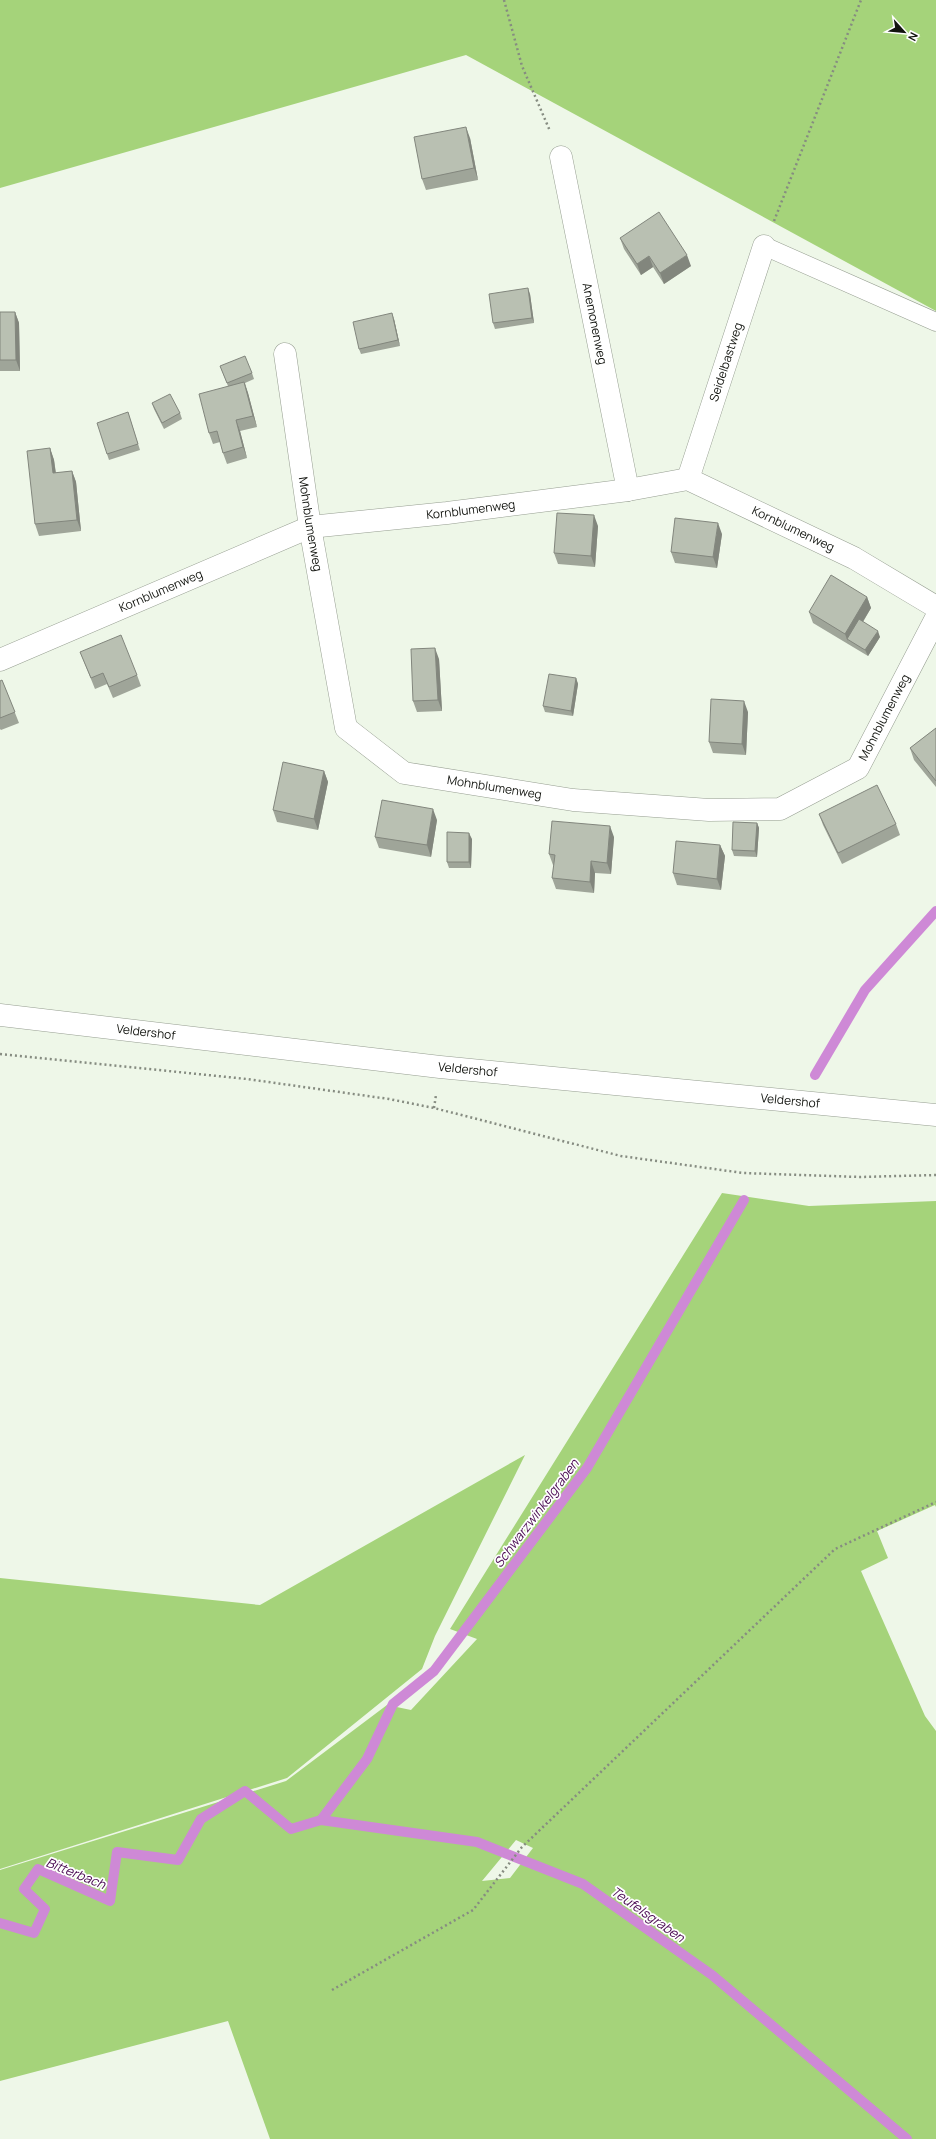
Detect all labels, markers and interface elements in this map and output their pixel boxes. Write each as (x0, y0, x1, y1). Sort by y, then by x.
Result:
north arrow (884, 12, 924, 52)
text: N (905, 30, 922, 44)
street label: Anemonenweg (579, 281, 612, 366)
street label: Seidelbastweg (705, 320, 746, 404)
street label: Mohnblumenweg (295, 476, 327, 573)
street label: Kornblumenweg (425, 495, 516, 523)
street label: Kornblumenweg (749, 502, 837, 556)
street label: Kornblumenweg (116, 565, 205, 616)
street label: Mohnblumenweg (854, 671, 913, 764)
street label: Mohnblumenweg (446, 771, 543, 803)
street label: Veldershof (116, 1020, 177, 1044)
street label: Veldershof (437, 1058, 499, 1081)
street label: Veldershof (760, 1089, 821, 1112)
water label: Schwarzwinkelgraben (489, 1454, 583, 1571)
water label: Bitterbach (44, 1853, 110, 1894)
water label: Teufelsgraben (608, 1882, 689, 1947)

